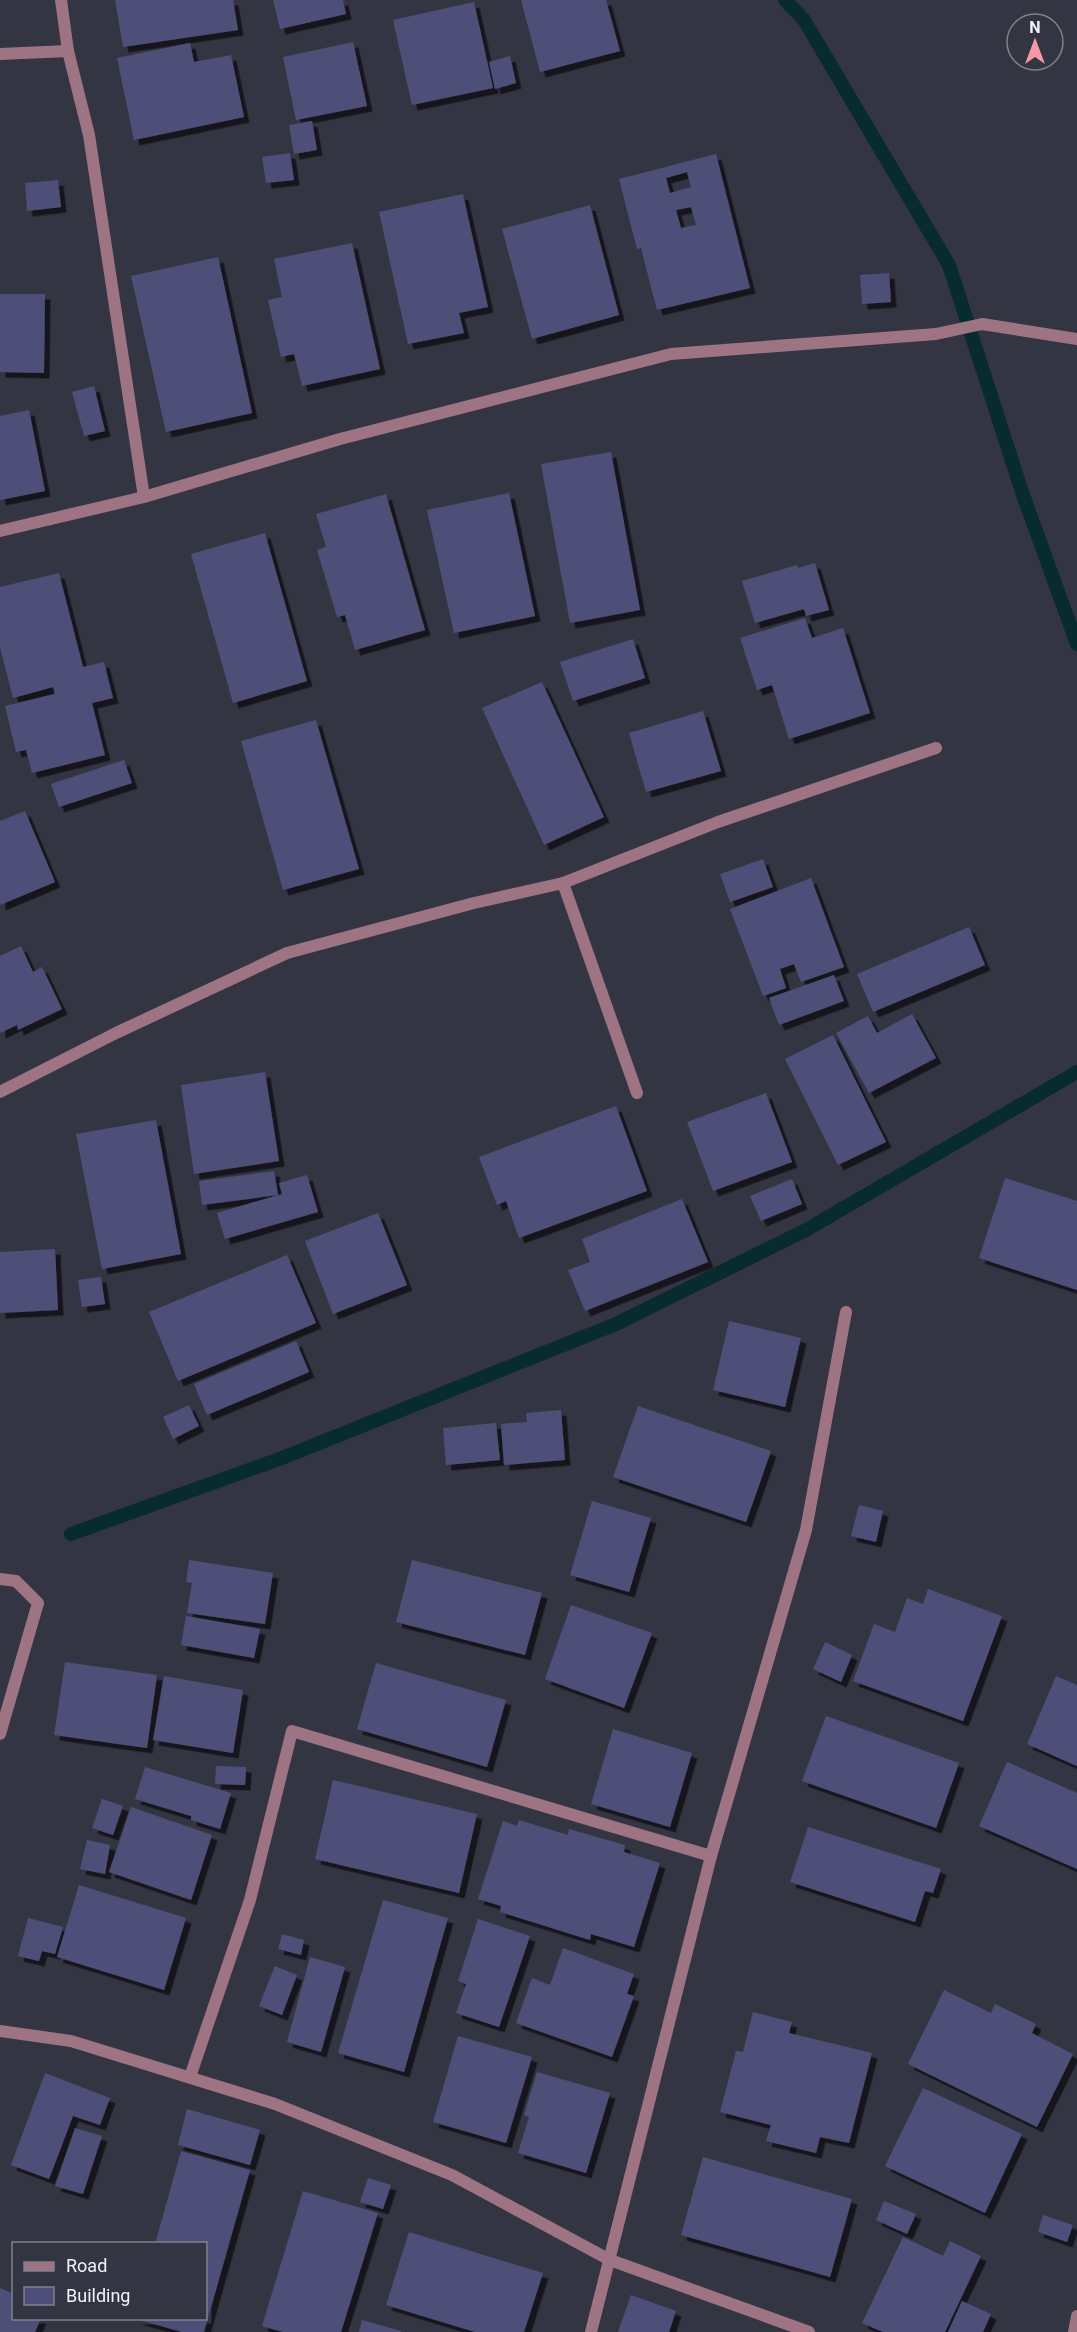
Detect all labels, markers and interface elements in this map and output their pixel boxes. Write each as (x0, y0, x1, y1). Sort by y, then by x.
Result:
north arrow (1005, 12, 1065, 72)
text: N (1029, 18, 1041, 37)
legend (12, 2242, 207, 2320)
text: Road (66, 2255, 107, 2276)
text: Building (66, 2285, 130, 2306)

